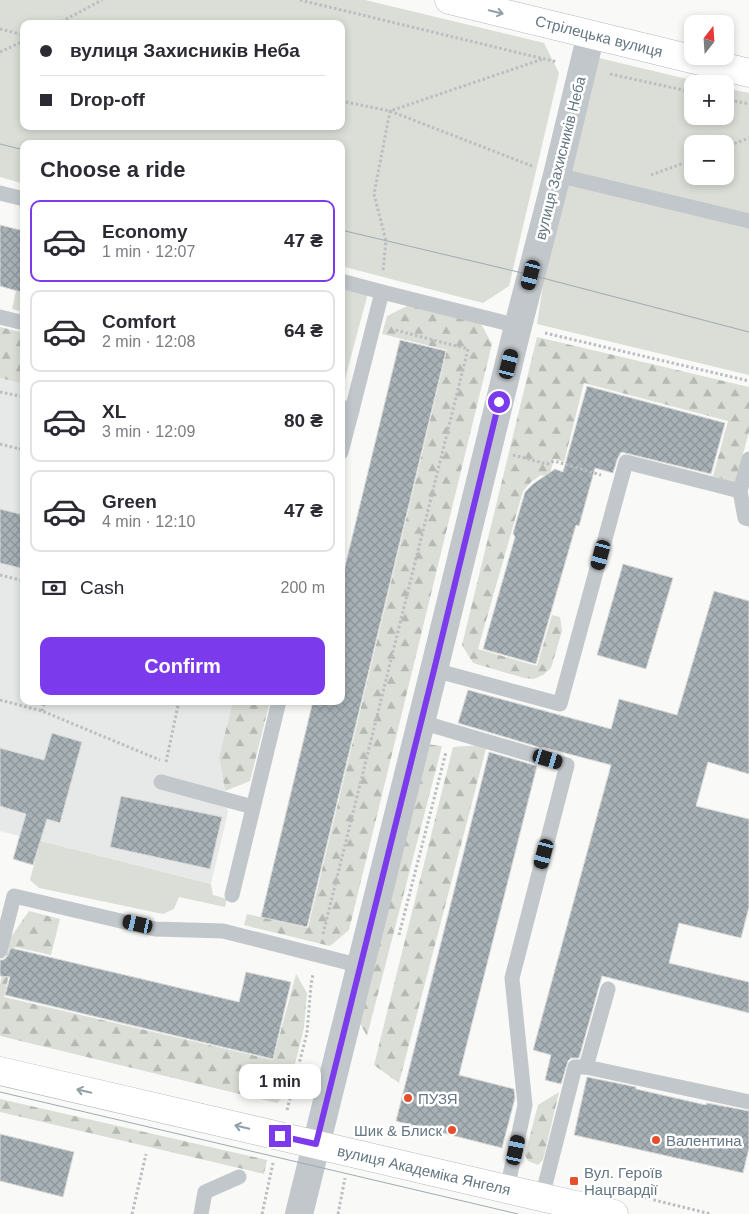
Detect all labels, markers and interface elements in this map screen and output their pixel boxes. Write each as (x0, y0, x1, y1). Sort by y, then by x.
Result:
one-way arrow (488, 7, 504, 17)
street label: Стрілецька вулиця (533, 12, 665, 60)
north arrow (684, 15, 734, 65)
map controls (684, 15, 734, 185)
text: вулиця Захисників Неба (70, 40, 300, 61)
street label: вулиця Захисників Неба (531, 74, 589, 242)
button: + (684, 75, 734, 125)
text: Drop-off (70, 89, 145, 110)
button: − (684, 135, 734, 185)
text: Choose a ride (40, 157, 185, 182)
icon: car (42, 219, 87, 264)
text: Economy (102, 221, 188, 242)
text: 47 ₴ (284, 230, 323, 251)
text: 1 min · 12:07 (102, 243, 195, 260)
car (520, 259, 541, 291)
icon: car (42, 309, 87, 354)
text: Comfort (102, 311, 176, 332)
text: 64 ₴ (284, 320, 323, 341)
text: 2 min · 12:08 (102, 333, 195, 350)
car (498, 348, 519, 380)
route start (488, 391, 510, 413)
icon: car (42, 399, 87, 444)
text: XL (102, 401, 126, 422)
text: 80 ₴ (284, 410, 323, 431)
text: 3 min · 12:09 (102, 423, 195, 440)
icon: car (42, 489, 87, 534)
text: Green (102, 491, 157, 512)
text: 47 ₴ (284, 500, 323, 521)
text: 4 min · 12:10 (102, 513, 195, 530)
car (589, 539, 612, 571)
icon: cash (40, 574, 68, 602)
text: Cash (80, 577, 124, 598)
text: 200 m (281, 579, 325, 596)
button: Confirm (40, 637, 325, 695)
car (531, 747, 564, 771)
car (532, 838, 555, 870)
car (121, 913, 154, 935)
callout: 1 min (239, 1064, 321, 1098)
text: 1 min (259, 1073, 301, 1090)
one-way arrow (77, 1086, 93, 1095)
place label: ПУЗЯ (418, 1090, 458, 1107)
marker: ПУЗЯ (402, 1092, 414, 1104)
one-way arrow (235, 1122, 251, 1131)
place label: Шик & Блиск (354, 1122, 442, 1139)
marker: Шик & Блиск (446, 1124, 458, 1136)
route end (269, 1125, 291, 1147)
place label: Валентина (666, 1132, 742, 1149)
car (505, 1134, 526, 1166)
marker: Валентина (650, 1134, 662, 1146)
street label: вулиця Академіка Янгеля (336, 1142, 512, 1198)
place label: Вул. Героїв Нацгвардії (584, 1164, 662, 1198)
marker: Вул. Героїв Нацгвардії (568, 1175, 580, 1187)

